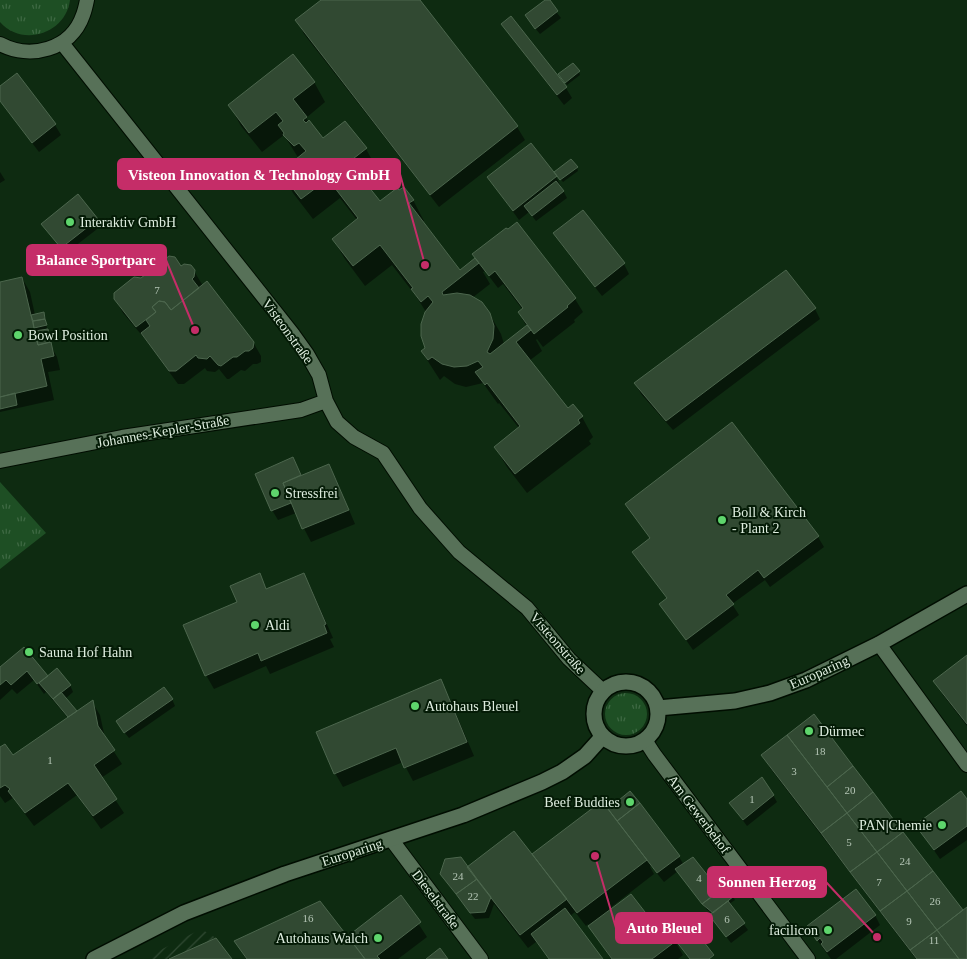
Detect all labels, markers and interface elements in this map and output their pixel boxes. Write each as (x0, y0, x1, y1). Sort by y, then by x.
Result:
callout: Visteon Innovation & Technology GmbH (118, 159, 400, 189)
text: Visteon Innovation & Technology GmbH (128, 167, 390, 183)
place label: Interaktiv GmbH (80, 215, 176, 230)
marker: Interaktiv GmbH (64, 216, 76, 228)
callout: Balance Sportparc (27, 245, 166, 275)
text: Balance Sportparc (36, 252, 156, 268)
house number: 7 (154, 284, 160, 296)
street label: Visteonstraße (259, 296, 316, 367)
place label: Bowl Position (28, 328, 108, 343)
marker: Bowl Position (12, 329, 24, 341)
street label: Johannes-Kepler-Straße (96, 412, 230, 451)
place label: Stressfrei (285, 486, 338, 501)
marker: Stressfrei (269, 487, 281, 499)
place label: Boll & Kirch - Plant 2 (732, 505, 806, 536)
marker: Boll & Kirch - Plant 2 (716, 514, 728, 526)
street label: Visteonstraße (527, 610, 588, 677)
place label: Aldi (265, 618, 290, 633)
marker: Aldi (249, 619, 261, 631)
place label: Sauna Hof Hahn (39, 645, 132, 660)
marker: Sauna Hof Hahn (23, 646, 35, 658)
street label: Europaring (787, 653, 851, 692)
place label: Autohaus Bleuel (425, 699, 519, 714)
marker: Autohaus Bleuel (409, 700, 421, 712)
place label: Dürmec (819, 724, 864, 739)
marker: Dürmec (803, 725, 815, 737)
house number: 18 (815, 745, 826, 757)
house number: 1 (47, 754, 53, 766)
house number: 3 (791, 765, 797, 777)
street label: Am Gewerbehof (664, 772, 733, 856)
house number: 20 (845, 784, 856, 796)
house number: 1 (749, 793, 755, 805)
place label: Beef Buddies (544, 795, 620, 810)
marker: Beef Buddies (624, 796, 636, 808)
place label: PAN|Chemie (859, 818, 932, 833)
marker: PAN|Chemie (936, 819, 948, 831)
street label: Europaring (320, 836, 384, 869)
house number: 5 (846, 836, 852, 848)
house number: 24 (900, 855, 911, 867)
street label: Dieselstraße (409, 867, 462, 931)
callout: Sonnen Herzog (708, 867, 826, 897)
house number: 24 (453, 870, 464, 882)
house number: 4 (696, 872, 702, 884)
text: Sonnen Herzog (718, 874, 816, 890)
house number: 7 (876, 876, 882, 888)
house number: 22 (468, 890, 479, 902)
house number: 26 (930, 895, 941, 907)
house number: 16 (303, 912, 314, 924)
callout: Auto Bleuel (616, 913, 712, 943)
house number: 6 (724, 913, 730, 925)
house number: 9 (906, 915, 912, 927)
text: Auto Bleuel (626, 920, 702, 936)
place label: facilicon (769, 923, 818, 938)
marker: facilicon (822, 924, 834, 936)
place label: Autohaus Walch (276, 931, 368, 946)
marker: Autohaus Walch (372, 932, 384, 944)
house number: 11 (929, 934, 939, 946)

